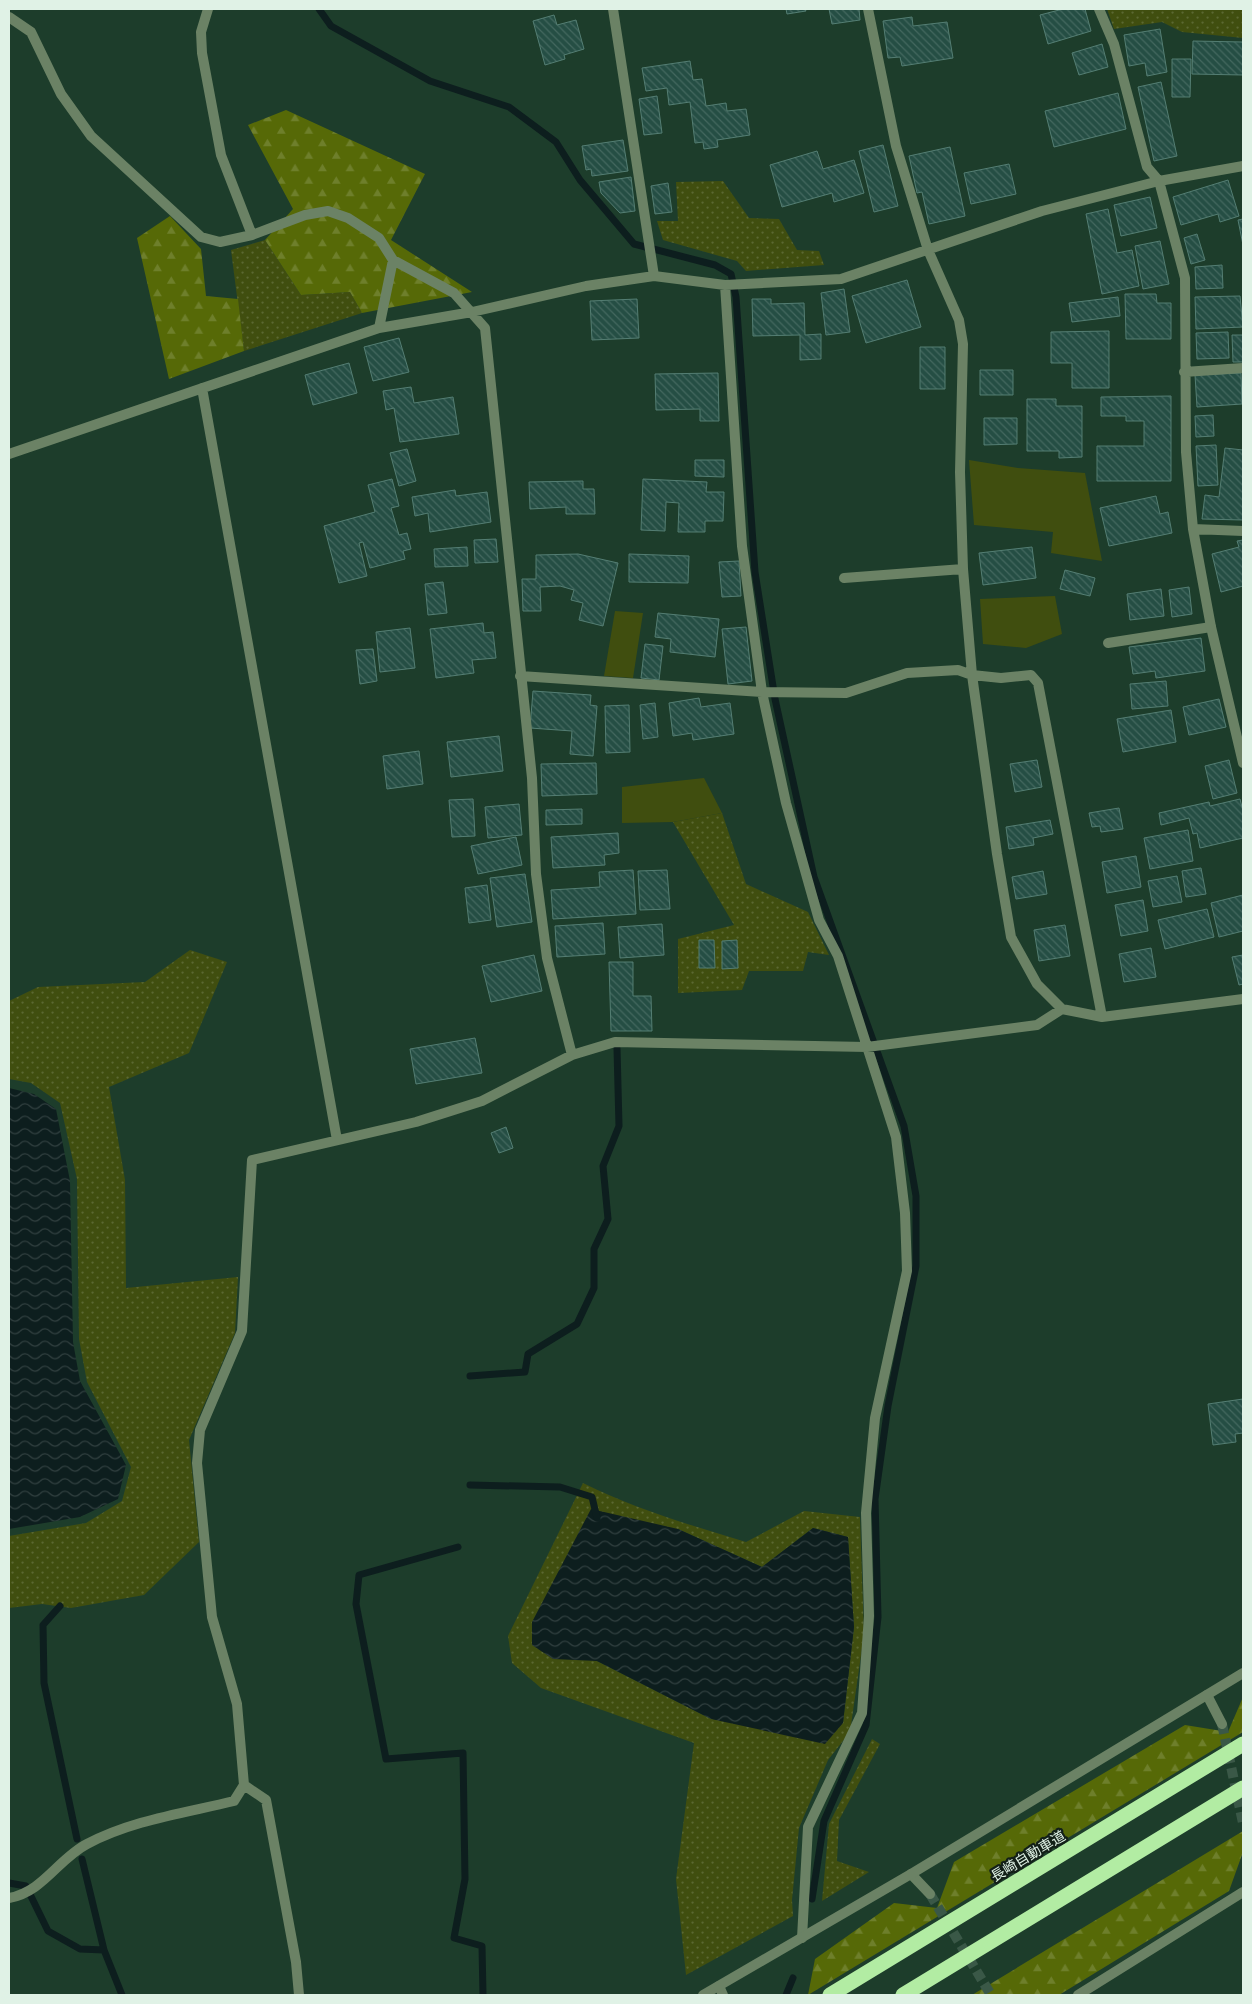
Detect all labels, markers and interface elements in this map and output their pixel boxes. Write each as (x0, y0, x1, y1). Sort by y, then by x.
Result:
street label: 長崎自動車道 (988, 1828, 1069, 1885)

